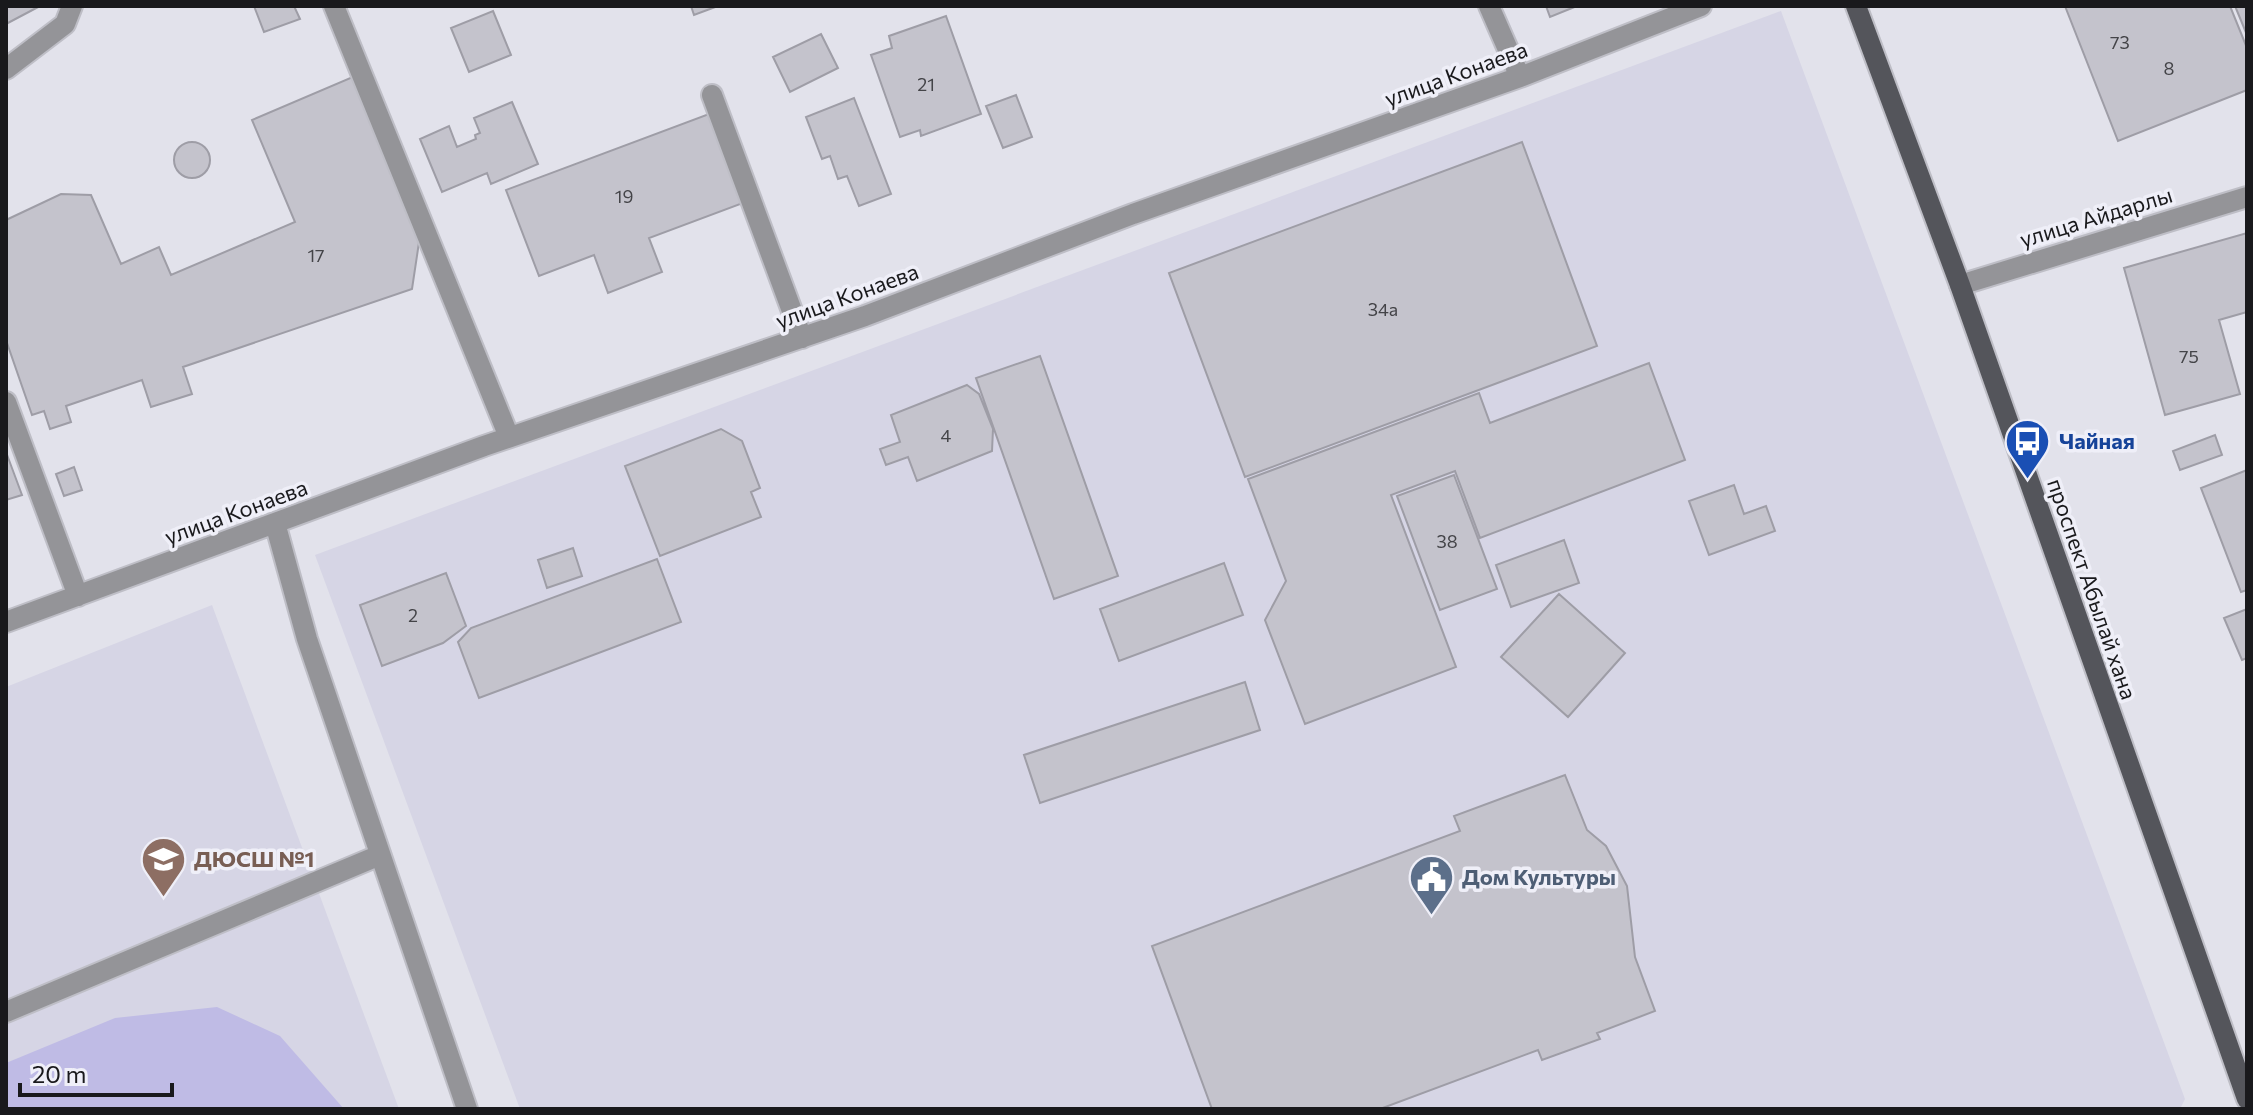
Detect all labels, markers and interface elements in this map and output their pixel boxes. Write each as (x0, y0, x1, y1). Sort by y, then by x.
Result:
house number: 73 (2110, 31, 2130, 53)
street label: улица Конаева (1381, 35, 1531, 112)
house number: 8 (2164, 57, 2175, 79)
house number: 21 (917, 73, 935, 95)
street label: улица Айдарлы (2016, 181, 2175, 253)
house number: 19 (615, 185, 633, 207)
house number: 17 (307, 244, 325, 266)
street label: улица Конаева (772, 257, 922, 334)
house number: 34а (1368, 298, 1398, 320)
house number: 75 (2179, 345, 2199, 367)
bus stop icon: Чайная (2004, 417, 2052, 480)
house number: 4 (941, 424, 952, 446)
place label: Чайная (2059, 427, 2135, 454)
street label: улица Конаева (161, 473, 311, 550)
street label: проспект Абылай хана (2042, 475, 2143, 703)
house number: 38 (1436, 530, 1458, 552)
house number: 2 (408, 604, 418, 626)
school or university icon: ДЮСШ №1 (139, 835, 187, 898)
place label: ДЮСШ №1 (194, 845, 315, 872)
public building icon: Дом Культуры (1407, 853, 1455, 916)
place label: Дом Культуры (1462, 863, 1616, 890)
scale bar (20, 1047, 172, 1097)
text: 20 m (32, 1059, 86, 1088)

